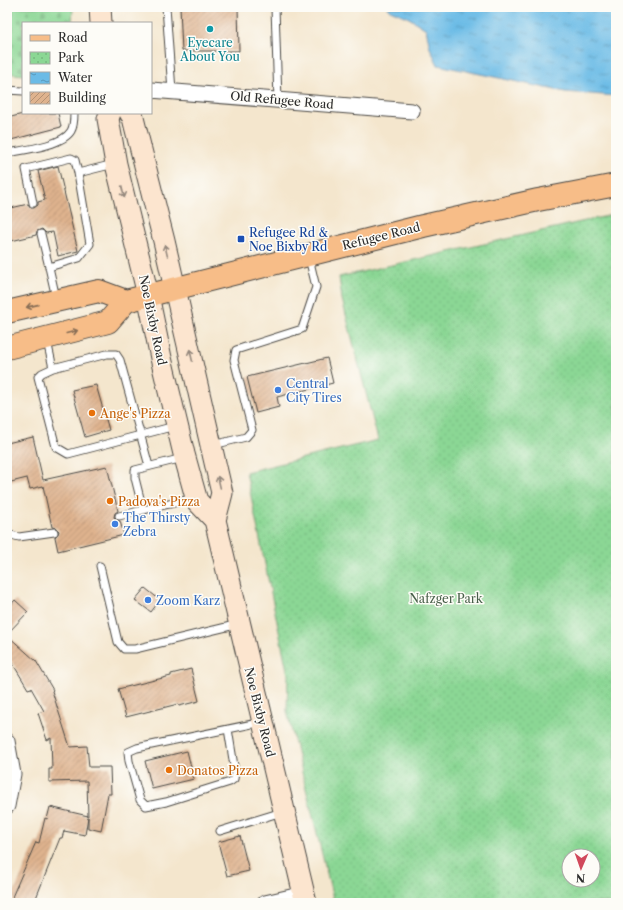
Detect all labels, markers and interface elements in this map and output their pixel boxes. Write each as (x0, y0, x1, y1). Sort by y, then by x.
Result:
legend (22, 22, 152, 114)
marker: Eyecare About You (205, 24, 215, 34)
text: Road (58, 30, 88, 45)
place label: Eyecare About You (179, 35, 240, 64)
text: Park (58, 50, 85, 65)
text: Water (57, 70, 92, 85)
street label: Old Refugee Road (230, 88, 335, 112)
text: Building (58, 90, 106, 105)
one-way arrow (120, 185, 128, 198)
street label: Refugee Road (341, 219, 422, 253)
place label: Refugee Rd & Noe Bixby Rd (249, 225, 328, 254)
marker: Refugee Rd & Noe Bixby Rd (236, 234, 246, 244)
one-way arrow (162, 244, 170, 257)
street label: Noe Bixby Road (136, 273, 170, 367)
one-way arrow (26, 303, 39, 311)
one-way arrow (65, 327, 78, 335)
one-way arrow (186, 349, 194, 362)
place label: Central City Tires (286, 376, 342, 405)
marker: Central City Tires (273, 385, 283, 395)
place label: Ange's Pizza (99, 406, 171, 421)
marker: Ange's Pizza (87, 408, 97, 418)
one-way arrow (215, 476, 222, 489)
place label: Padova's Pizza (118, 494, 201, 509)
marker: Padova's Pizza (105, 496, 115, 506)
place label: The Thirsty Zebra (123, 510, 191, 539)
marker: The Thirsty Zebra (110, 519, 120, 529)
park label: Nafzger Park (409, 591, 484, 606)
place label: Zoom Karz (156, 593, 220, 608)
marker: Zoom Karz (143, 595, 153, 605)
street label: Noe Bixby Road (242, 666, 279, 759)
place label: Donatos Pizza (177, 763, 259, 778)
marker: Donatos Pizza (164, 765, 174, 775)
north arrow (561, 848, 601, 888)
text: N (575, 871, 586, 885)

